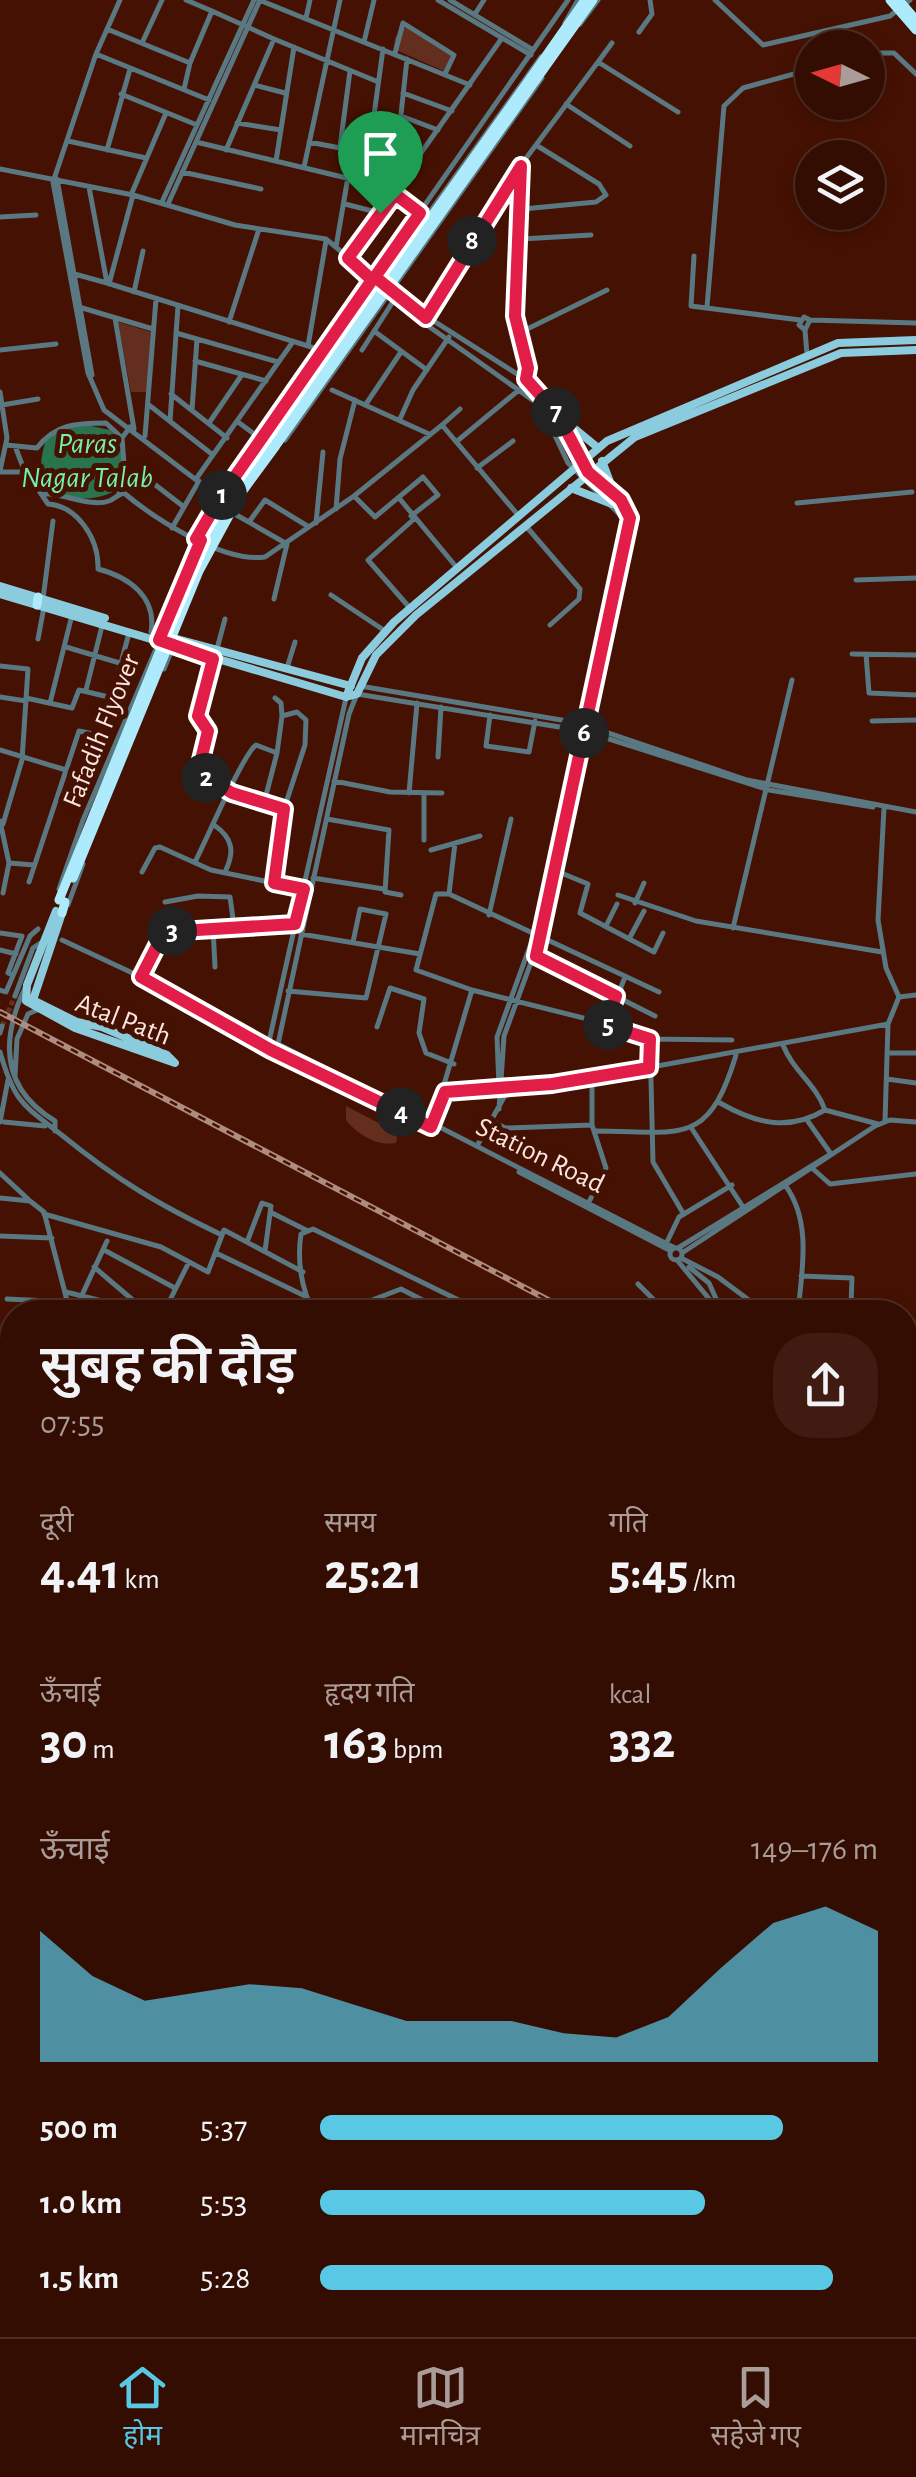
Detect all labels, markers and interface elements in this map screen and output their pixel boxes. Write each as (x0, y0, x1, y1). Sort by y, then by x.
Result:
north arrow (795, 30, 885, 120)
map controls (795, 30, 885, 230)
pin (338, 111, 423, 214)
icon: arrive (353, 126, 408, 181)
button: layers (795, 140, 885, 230)
pin: 8 (447, 216, 497, 266)
text: 8 (465, 227, 479, 255)
pin: 7 (531, 387, 581, 437)
text: 7 (550, 398, 562, 426)
water label: Paras Nagar Talab (21, 429, 153, 493)
pin: 1 (197, 470, 247, 520)
text: 1 (217, 481, 227, 509)
street label: Fafadih Flyover (59, 650, 145, 812)
pin: 6 (559, 708, 609, 758)
text: 6 (577, 719, 591, 747)
pin: 2 (181, 753, 231, 803)
text: 2 (199, 764, 213, 792)
pin: 3 (147, 906, 197, 956)
text: 3 (166, 917, 178, 945)
street label: Atal Path (72, 989, 174, 1051)
pin: 5 (583, 1000, 633, 1050)
text: 5 (602, 1011, 614, 1039)
pin: 4 (376, 1087, 426, 1137)
text: 4 (394, 1098, 408, 1126)
street label: Station Road (471, 1113, 609, 1199)
button: share (773, 1333, 878, 1438)
text: सुबह की दौड़ (40, 1339, 296, 1394)
text: 07:55 (40, 1407, 104, 1439)
text: दूरी (40, 1510, 74, 1538)
text: समय (324, 1510, 376, 1538)
text: गति (609, 1510, 648, 1538)
text: 4.41 (40, 1548, 120, 1598)
text: 25:21 (324, 1548, 422, 1598)
text: 5:45 (609, 1548, 688, 1598)
text: km (120, 1566, 160, 1594)
text: /km (688, 1566, 736, 1594)
text: ऊँचाई (40, 1680, 101, 1708)
text: हृदय गति (324, 1680, 414, 1708)
text: kcal (609, 1681, 651, 1709)
text: 332 (609, 1717, 675, 1767)
text: 30 (40, 1718, 88, 1768)
text: 163 (324, 1718, 388, 1768)
text: m (88, 1736, 115, 1764)
text: bpm (388, 1736, 443, 1764)
text: ऊँचाई (40, 1833, 109, 1865)
text: 149–176 m (751, 1833, 878, 1865)
text: 500 m (40, 2112, 118, 2144)
text: 5:37 (200, 2112, 247, 2144)
text: 1.0 km (40, 2187, 122, 2219)
text: 5:53 (200, 2187, 247, 2219)
text: 1.5 km (40, 2262, 119, 2294)
text: 5:28 (200, 2262, 250, 2294)
tab: होम (115, 2360, 170, 2456)
tab: मानचित्र (400, 2360, 480, 2456)
tab: सहेजे गए (710, 2360, 801, 2456)

